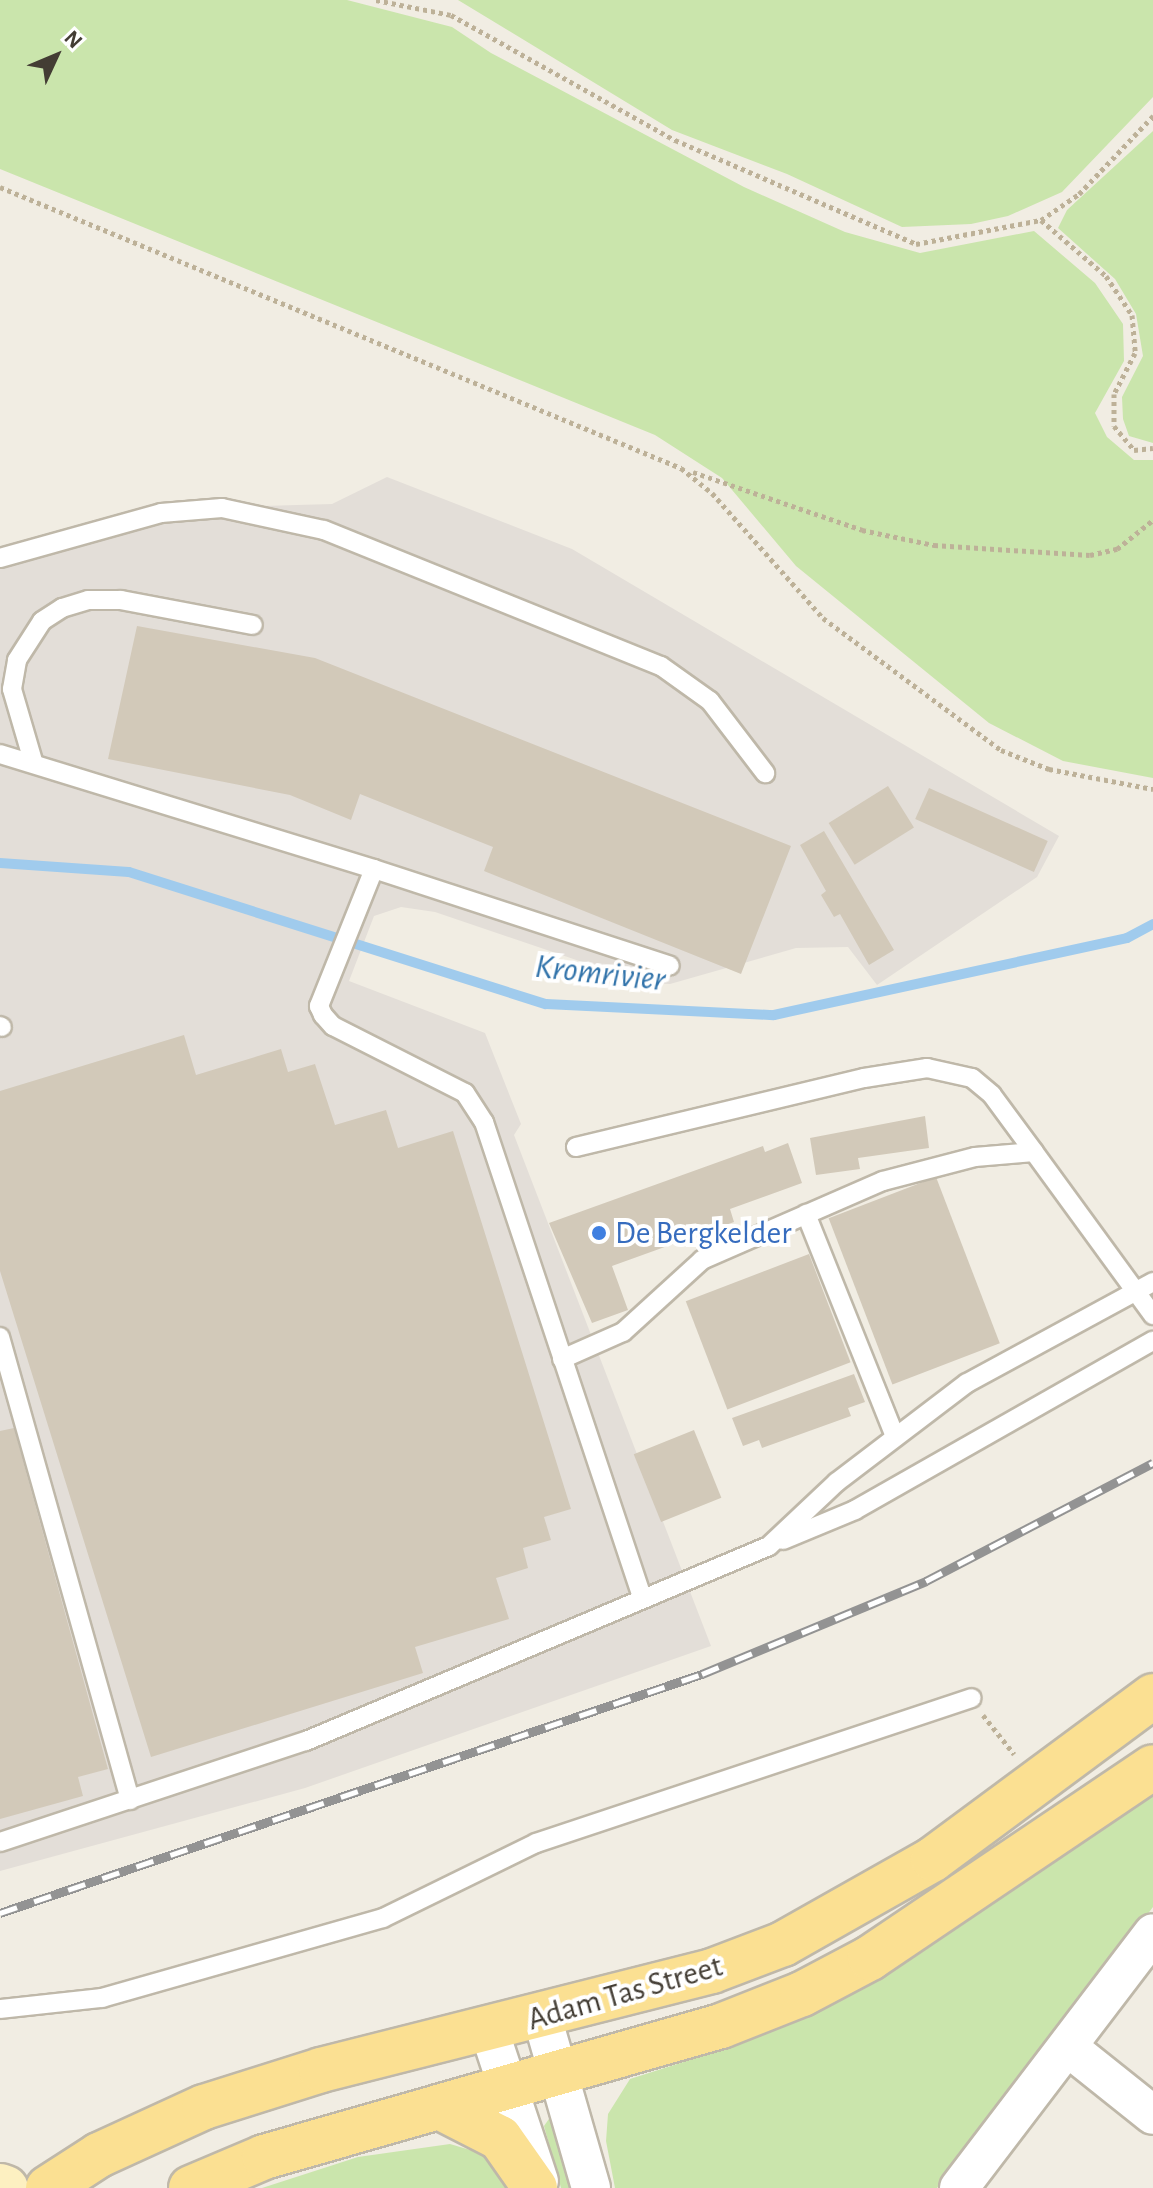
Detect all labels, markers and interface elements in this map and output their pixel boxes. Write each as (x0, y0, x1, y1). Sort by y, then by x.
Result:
north arrow (16, 16, 96, 96)
text: N (60, 26, 86, 52)
water label: Kromrivier (533, 947, 667, 1001)
place label: De Bergkelder (615, 1214, 792, 1252)
marker: De Bergkelder (590, 1224, 608, 1242)
street label: Adam Tas Street (523, 1947, 727, 2039)

